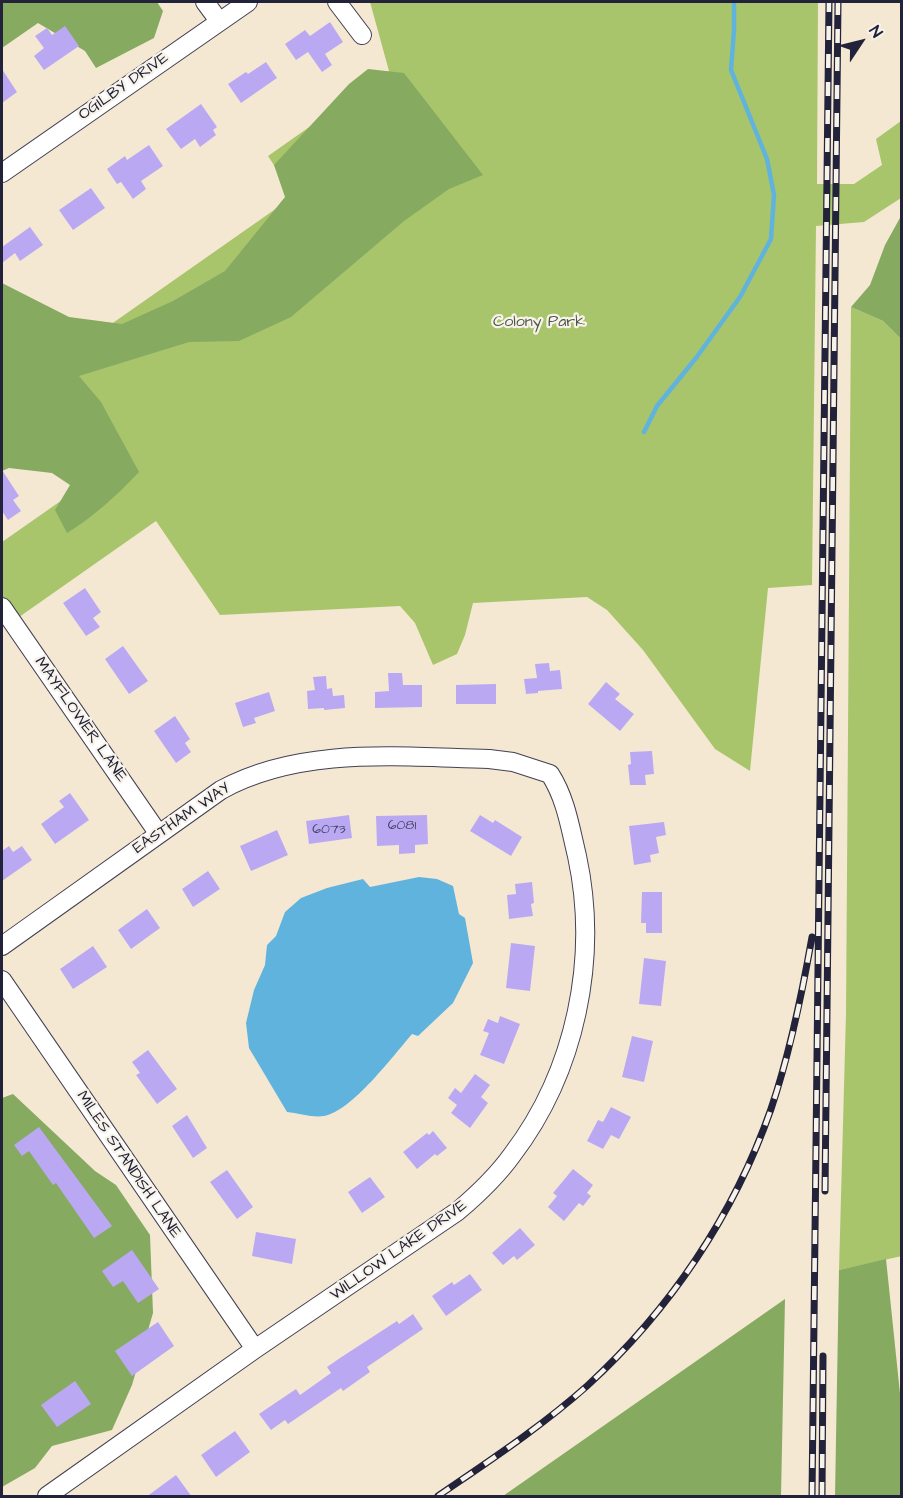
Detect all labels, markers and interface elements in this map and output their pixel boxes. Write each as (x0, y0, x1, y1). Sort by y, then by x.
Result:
north arrow (831, 12, 891, 72)
text: N (864, 21, 888, 42)
street label: OGILBY DRIVE (75, 49, 173, 125)
park label: Colony Park (493, 313, 585, 333)
street label: MAYFLOWER LANE (30, 654, 130, 786)
street label: EASTHAM WAY (130, 779, 234, 859)
house number: 6081 (388, 818, 416, 834)
house number: 6073 (312, 822, 346, 838)
street label: MILES STANDISH LANE (72, 1088, 184, 1242)
street label: WILLOW LAKE DRIVE (327, 1197, 471, 1305)

